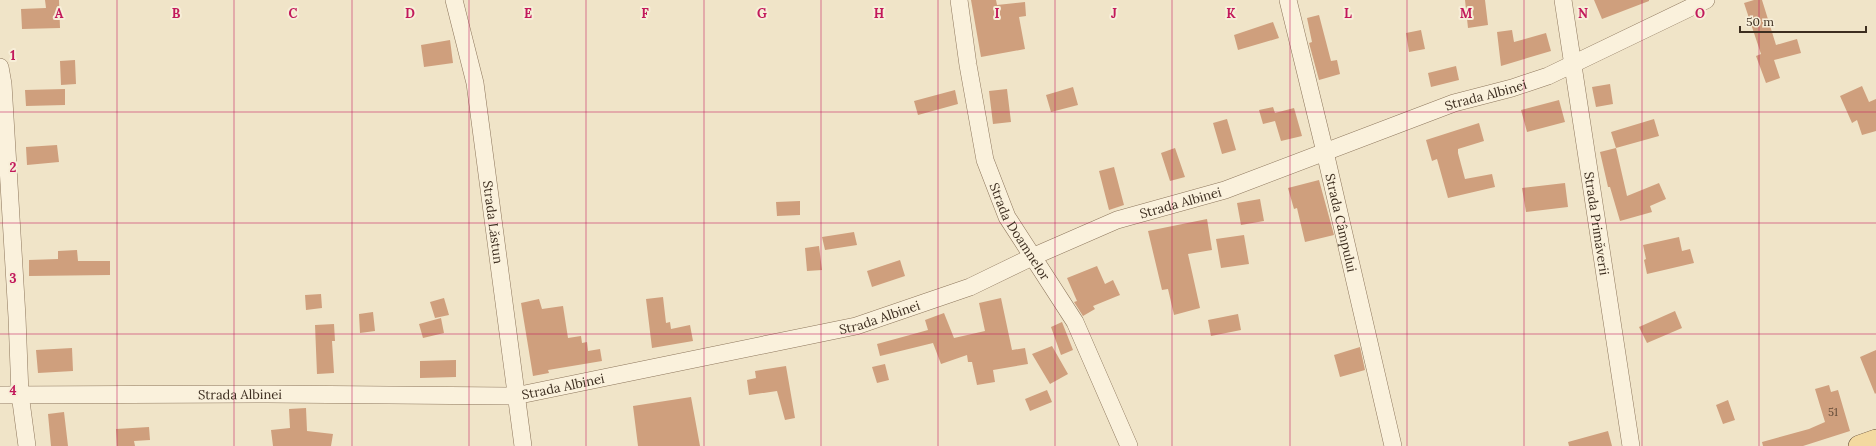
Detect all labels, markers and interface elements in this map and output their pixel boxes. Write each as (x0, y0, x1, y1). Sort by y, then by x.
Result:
text: A (55, 5, 64, 22)
text: B (172, 5, 181, 22)
text: C (289, 5, 298, 22)
text: D (405, 5, 415, 22)
text: E (524, 5, 532, 22)
text: F (641, 5, 649, 22)
text: G (757, 5, 767, 22)
text: H (874, 5, 884, 22)
text: I (994, 5, 1000, 22)
text: J (1111, 5, 1117, 22)
text: K (1226, 5, 1236, 22)
text: L (1344, 5, 1352, 22)
text: M (1460, 5, 1473, 22)
text: N (1578, 5, 1588, 22)
text: O (1695, 5, 1705, 22)
scale bar (1740, 8, 1866, 34)
text: 50 m (1746, 14, 1774, 29)
text: 1 (10, 47, 16, 64)
street label: Strada Albinei (1442, 75, 1529, 114)
text: 2 (10, 159, 17, 176)
street label: Strada Primăverii (1581, 171, 1613, 277)
street label: Strada Câmpului (1322, 172, 1361, 274)
street label: Strada Lăstun (479, 180, 507, 265)
street label: Strada Doamnelor (986, 180, 1054, 284)
street label: Strada Albinei (1138, 183, 1224, 222)
text: 3 (9, 270, 17, 287)
street label: Strada Albinei (837, 296, 922, 338)
street label: Strada Albinei (520, 369, 606, 403)
text: 4 (9, 382, 17, 399)
street label: Strada Albinei (198, 385, 282, 403)
house number: 51 (1828, 405, 1838, 419)

